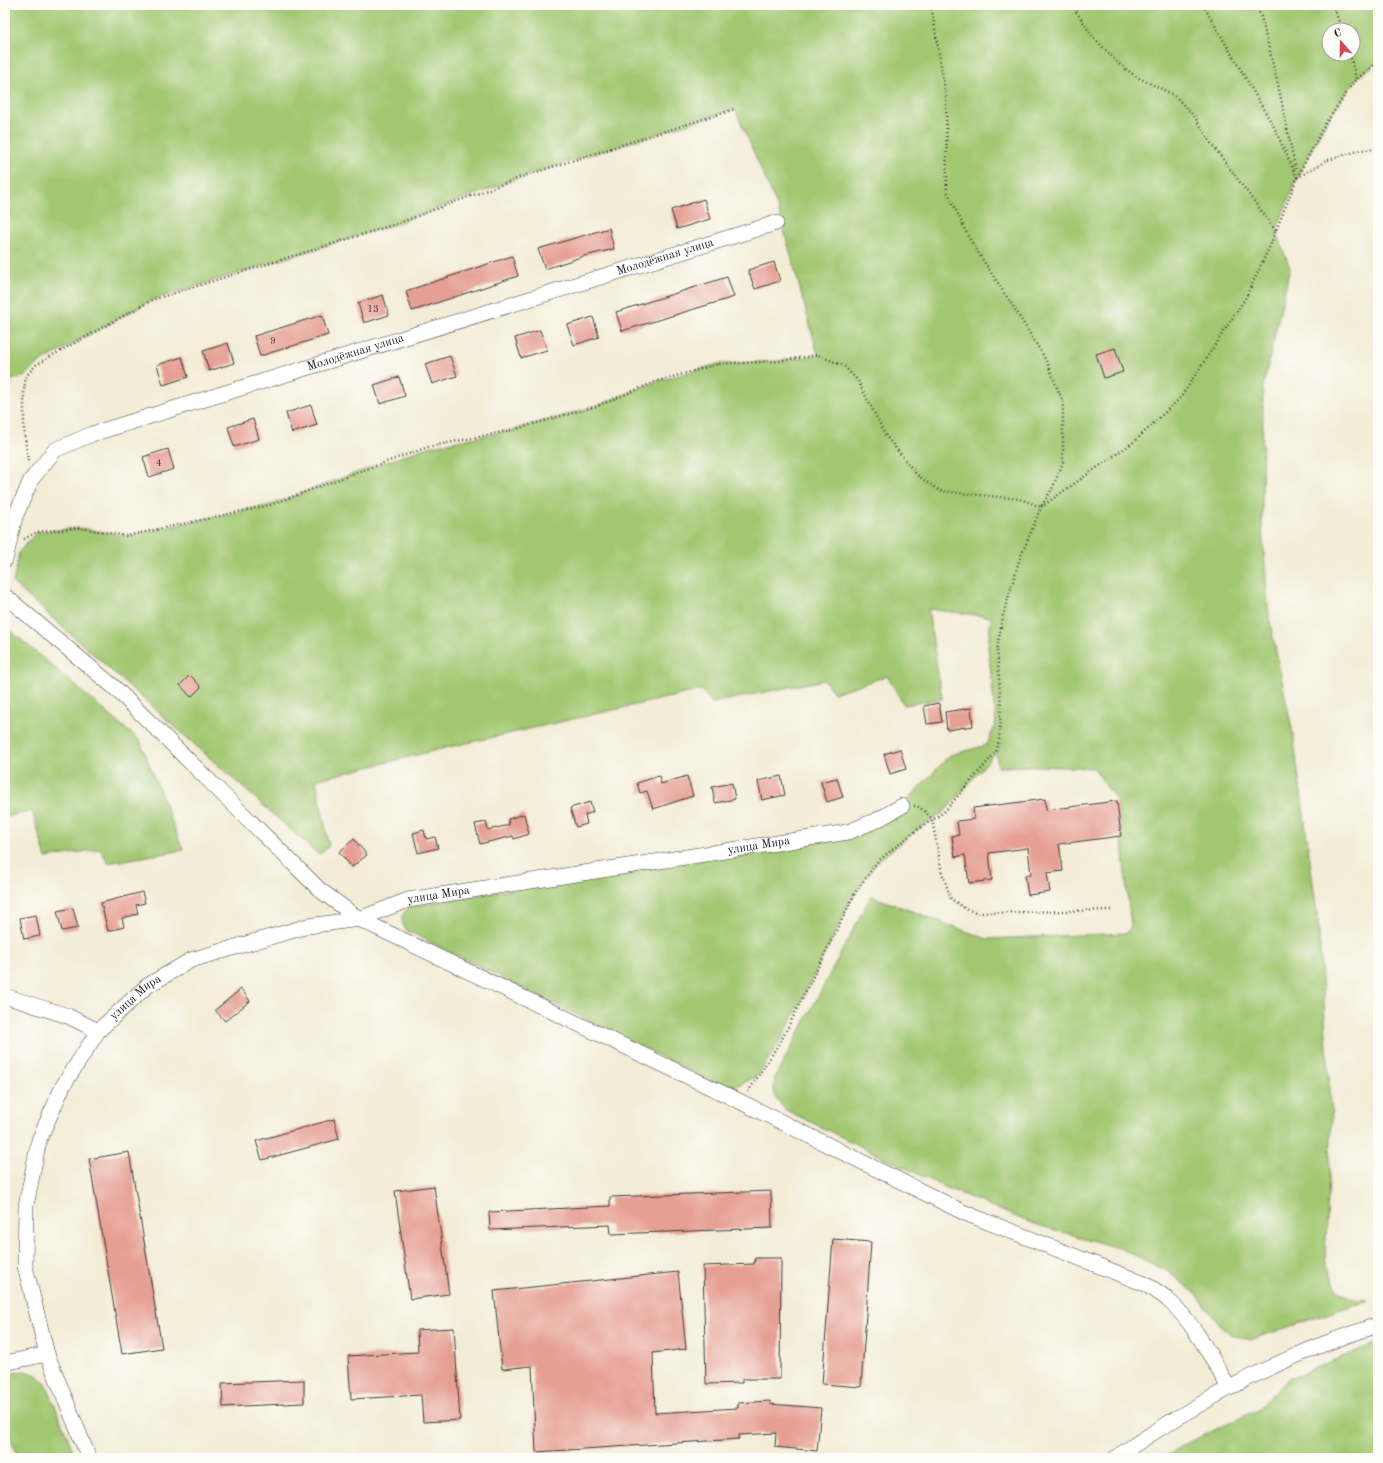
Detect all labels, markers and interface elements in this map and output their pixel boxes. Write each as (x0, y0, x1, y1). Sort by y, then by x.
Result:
north arrow (1321, 22, 1361, 62)
text: С (1333, 28, 1343, 40)
street label: Молодёжная улица (615, 237, 715, 278)
house number: 13 (367, 304, 379, 314)
street label: Молодёжная улица (306, 332, 405, 373)
house number: 9 (270, 336, 276, 346)
house number: 4 (156, 458, 162, 468)
street label: улица Мира (727, 835, 791, 856)
street label: улица Мира (407, 885, 471, 906)
street label: улица Мира (108, 973, 163, 1022)

